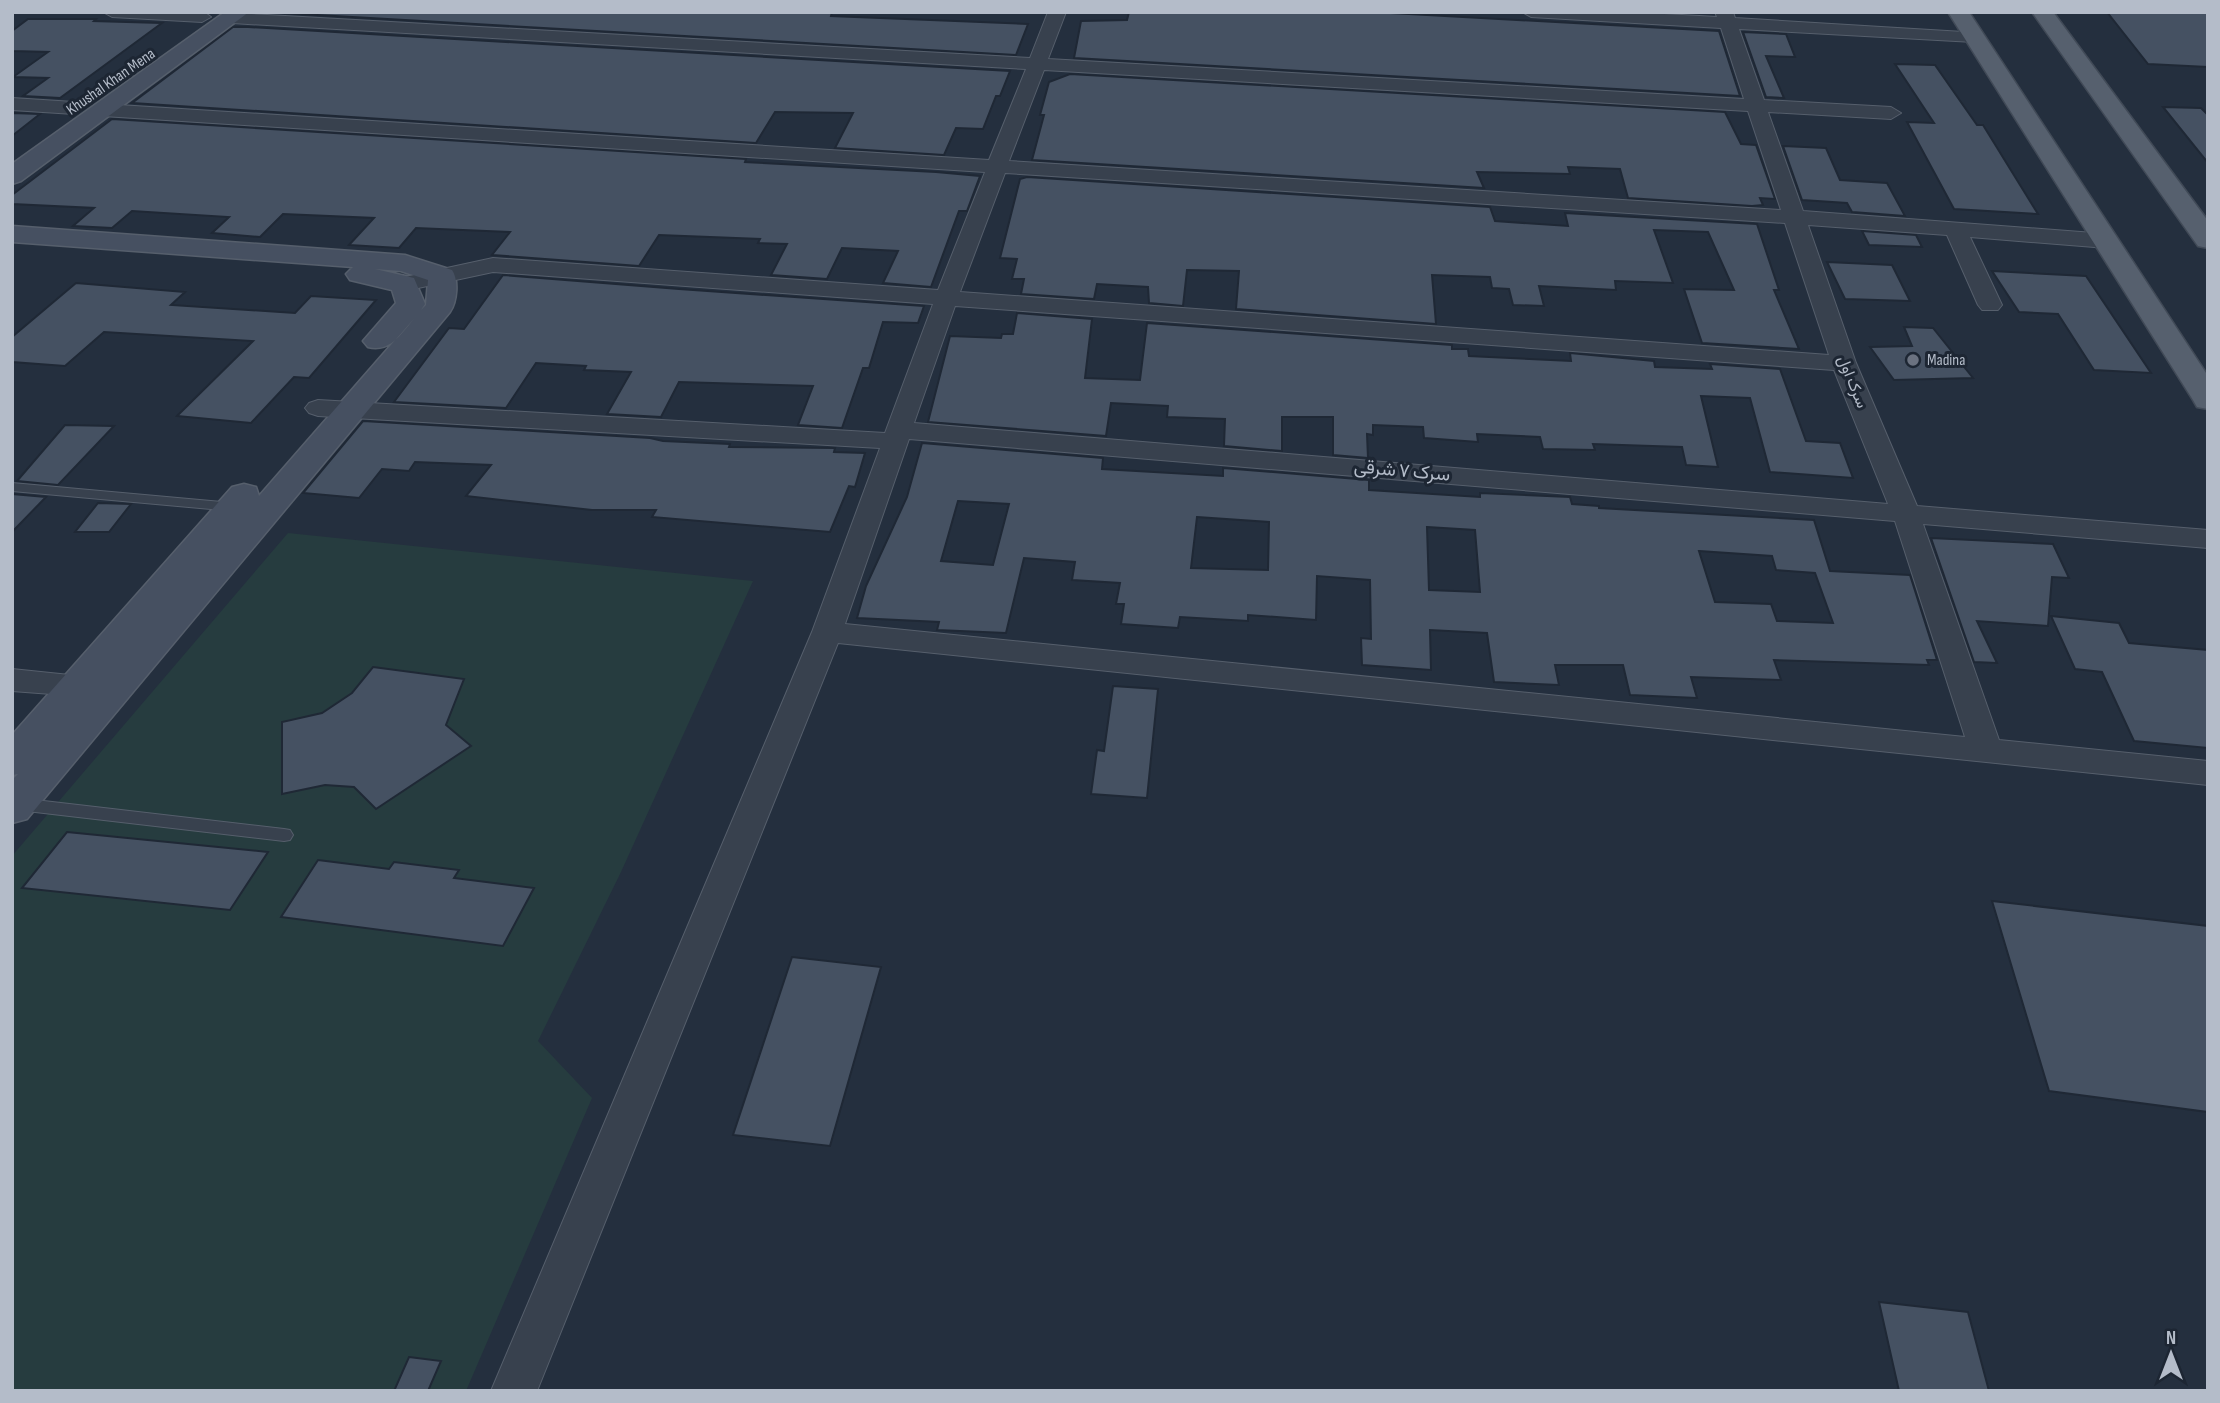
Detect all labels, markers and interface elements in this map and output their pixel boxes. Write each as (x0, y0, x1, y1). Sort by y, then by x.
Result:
street label: Khushal Khan Mena (63, 44, 159, 120)
place label: Madina (1927, 351, 1965, 370)
marker: Madina (1905, 352, 1921, 368)
street label: سرک‌ اول (1833, 353, 1871, 411)
street label: سرک ۷ شرقی (1353, 455, 1451, 487)
north arrow (2136, 1319, 2206, 1389)
text: N (2166, 1327, 2176, 1350)

